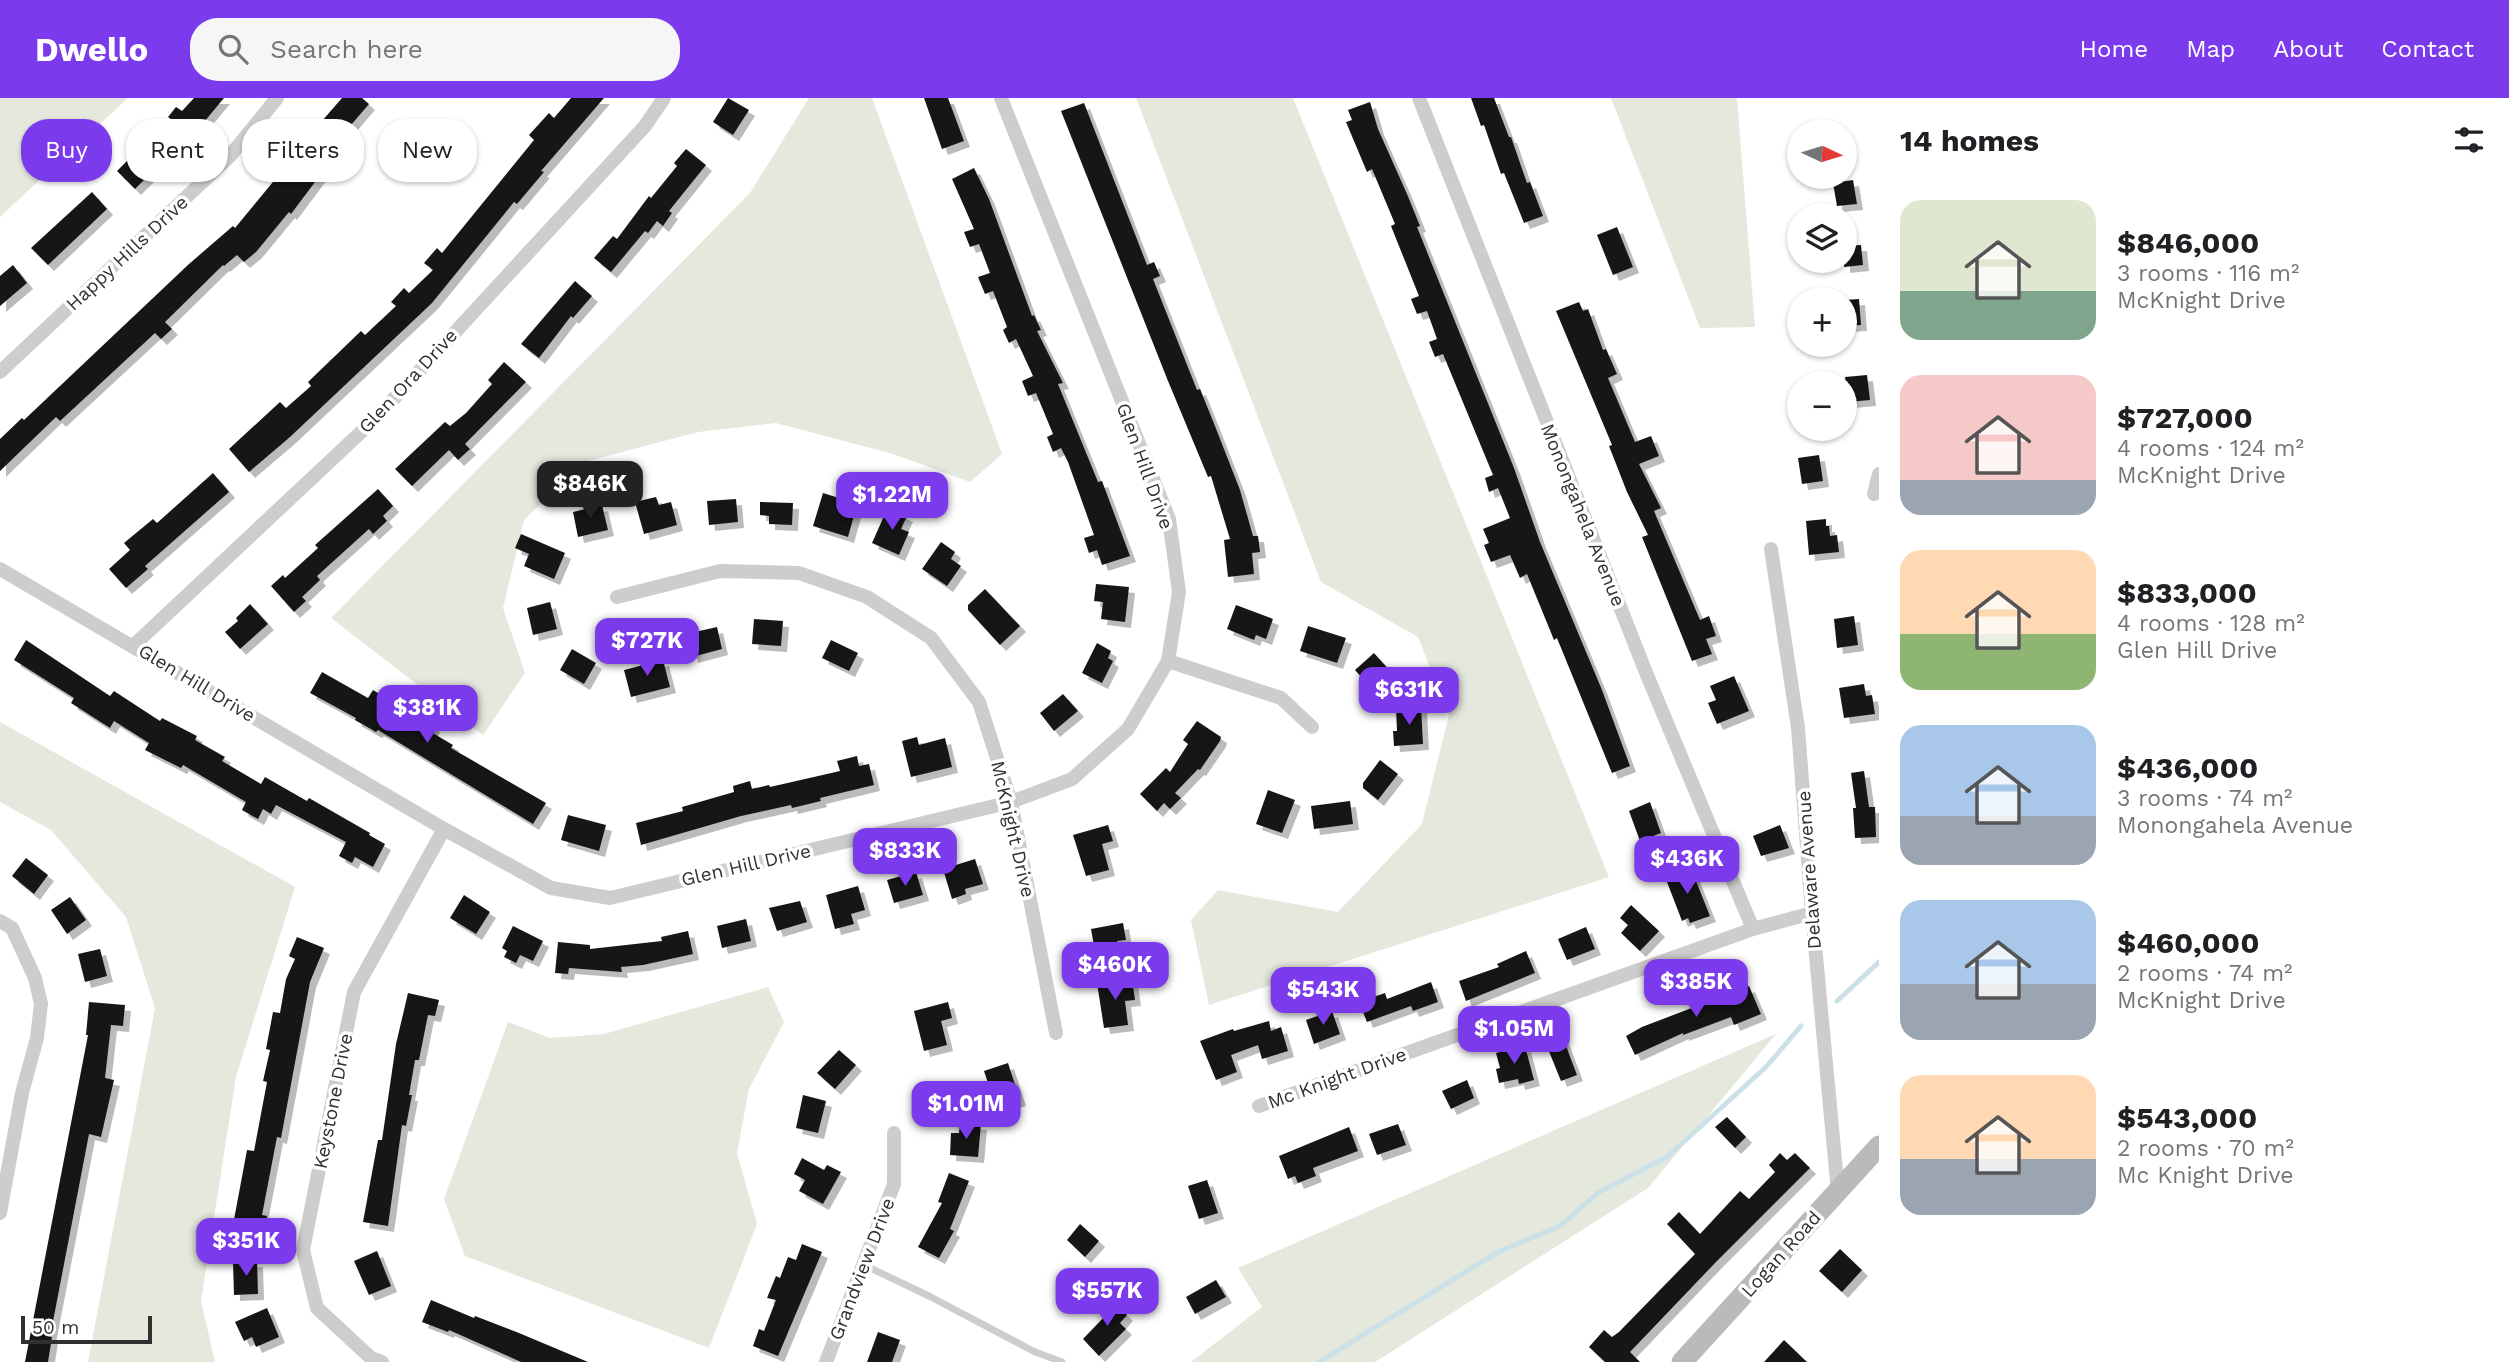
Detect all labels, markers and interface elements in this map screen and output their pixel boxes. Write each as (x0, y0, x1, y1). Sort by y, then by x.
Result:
search box (190, 18, 680, 81)
text: Dwello (35, 30, 148, 69)
icon: search (214, 30, 252, 68)
text: Search here (270, 34, 423, 64)
text: Home (2080, 35, 2148, 63)
text: Map (2186, 35, 2235, 63)
text: About (2273, 35, 2343, 63)
text: Contact (2381, 35, 2474, 63)
chip: Buy (21, 119, 112, 182)
chip: Rent (126, 119, 228, 182)
chip: Filters (242, 119, 364, 182)
chip: New (378, 119, 477, 182)
north arrow (1787, 119, 1857, 189)
map controls (1787, 119, 1857, 441)
icon: filters (2450, 121, 2488, 159)
text: 14 homes (1900, 123, 2039, 158)
street label: Happy Hills Drive (61, 191, 193, 315)
button: layers (1787, 203, 1857, 273)
text: $846,000 (2117, 225, 2259, 260)
icon: home (1956, 228, 2040, 312)
text: 3 rooms · 116 m² (2117, 260, 2299, 287)
button: + (1787, 287, 1857, 357)
text: McKnight Drive (2117, 287, 2286, 314)
street label: Glen Ora Drive (354, 324, 462, 438)
button: − (1787, 371, 1857, 441)
street label: Glen Hill Drive (1112, 400, 1178, 532)
text: $727,000 (2117, 400, 2253, 435)
icon: home (1956, 403, 2040, 487)
street label: Monongahela Avenue (1536, 420, 1630, 610)
text: 4 rooms · 124 m² (2117, 435, 2304, 462)
pin: $846K (541, 462, 639, 521)
text: McKnight Drive (2117, 462, 2286, 489)
text: $846K (553, 470, 627, 497)
pin: $1.22M (835, 472, 949, 532)
text: $1.22M (852, 481, 932, 508)
text: $833,000 (2117, 575, 2257, 610)
icon: home (1956, 578, 2040, 662)
text: 4 rooms · 128 m² (2117, 610, 2305, 637)
pin: $727K (598, 618, 696, 678)
text: $727K (611, 627, 683, 654)
text: Glen Hill Drive (2117, 637, 2277, 664)
street label: Glen Hill Drive (134, 639, 260, 727)
pin: $631K (1360, 668, 1458, 727)
text: $631K (1375, 676, 1443, 703)
pin: $381K (378, 686, 476, 745)
text: $381K (393, 694, 461, 721)
text: $436,000 (2117, 750, 2258, 785)
icon: home (1956, 753, 2040, 837)
street label: McKnight Drive (986, 758, 1040, 900)
text: 3 rooms · 74 m² (2117, 785, 2292, 812)
street label: Delaware Avenue (1792, 790, 1826, 950)
text: Monongahela Avenue (2117, 812, 2353, 839)
pin: $833K (856, 828, 954, 888)
pin: $436K (1638, 836, 1736, 896)
text: $833K (869, 837, 941, 864)
street label: Glen Hill Drive (679, 839, 813, 891)
text: $436K (1650, 845, 1724, 872)
text: $460,000 (2117, 925, 2260, 960)
icon: home (1956, 928, 2040, 1012)
pin: $460K (1066, 942, 1164, 1002)
text: $460K (1078, 951, 1152, 978)
pin: $385K (1647, 960, 1745, 1019)
text: 2 rooms · 74 m² (2117, 960, 2292, 987)
pin: $543K (1274, 968, 1372, 1027)
text: $385K (1660, 968, 1732, 995)
text: $543K (1287, 976, 1359, 1003)
text: McKnight Drive (2117, 987, 2286, 1014)
pin: $1.05M (1457, 1006, 1571, 1066)
text: $1.05M (1474, 1015, 1554, 1042)
street label: Keystone Drive (309, 1031, 357, 1171)
street label: Mc Knight Drive (1265, 1042, 1409, 1114)
pin: $1.01M (909, 1082, 1023, 1141)
text: $1.01M (928, 1090, 1004, 1117)
text: $543,000 (2117, 1100, 2257, 1135)
icon: home (1956, 1103, 2040, 1187)
text: 2 rooms · 70 m² (2117, 1135, 2294, 1162)
text: Mc Knight Drive (2117, 1162, 2294, 1189)
street label: Grandview Drive (824, 1195, 900, 1343)
street label: Logan Road (1736, 1206, 1826, 1302)
pin: $351K (197, 1218, 295, 1278)
text: $351K (212, 1227, 280, 1254)
pin: $557K (1058, 1268, 1156, 1328)
text: $557K (1072, 1277, 1142, 1304)
scale bar (21, 1313, 152, 1345)
text: 50 m (32, 1316, 79, 1339)

